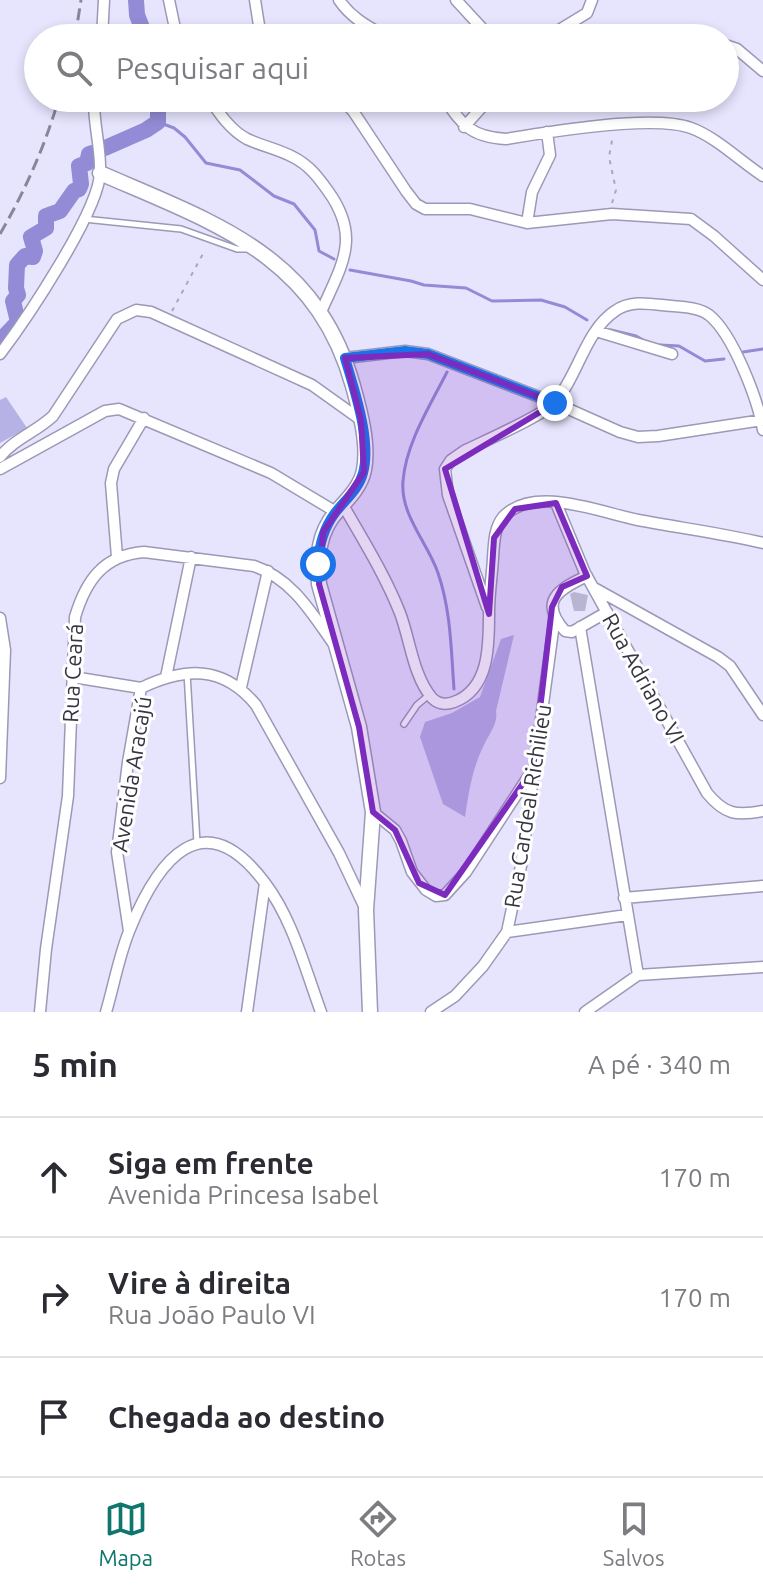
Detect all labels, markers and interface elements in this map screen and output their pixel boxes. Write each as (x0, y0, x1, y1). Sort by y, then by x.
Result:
search box (24, 24, 739, 112)
icon: search (52, 46, 96, 90)
text: Pesquisar aqui (116, 51, 309, 85)
route end (537, 385, 573, 421)
route start (300, 546, 336, 582)
street label: Rua Adriano VI (598, 609, 690, 747)
street label: Rua Ceará (57, 623, 87, 723)
street label: Avenida Aracajú (106, 694, 156, 854)
street label: Rua Cardeal Richilieu (499, 702, 555, 910)
text: 5 min (32, 1045, 118, 1083)
text: A pé · 340 m (588, 1050, 731, 1079)
text: Siga em frente (108, 1146, 314, 1180)
icon: ahead (32, 1155, 76, 1199)
text: 170 m (659, 1163, 731, 1192)
text: Avenida Princesa Isabel (108, 1180, 378, 1209)
text: Vire à direita (108, 1266, 291, 1300)
icon: right (32, 1275, 76, 1319)
text: 170 m (659, 1283, 731, 1312)
text: Rua João Paulo VI (108, 1300, 316, 1329)
icon: arrive (32, 1395, 76, 1439)
text: Chegada ao destino (108, 1400, 385, 1434)
tab: Mapa (98, 1497, 153, 1570)
tab: Rotas (350, 1497, 406, 1570)
tab: Salvos (603, 1497, 665, 1570)

